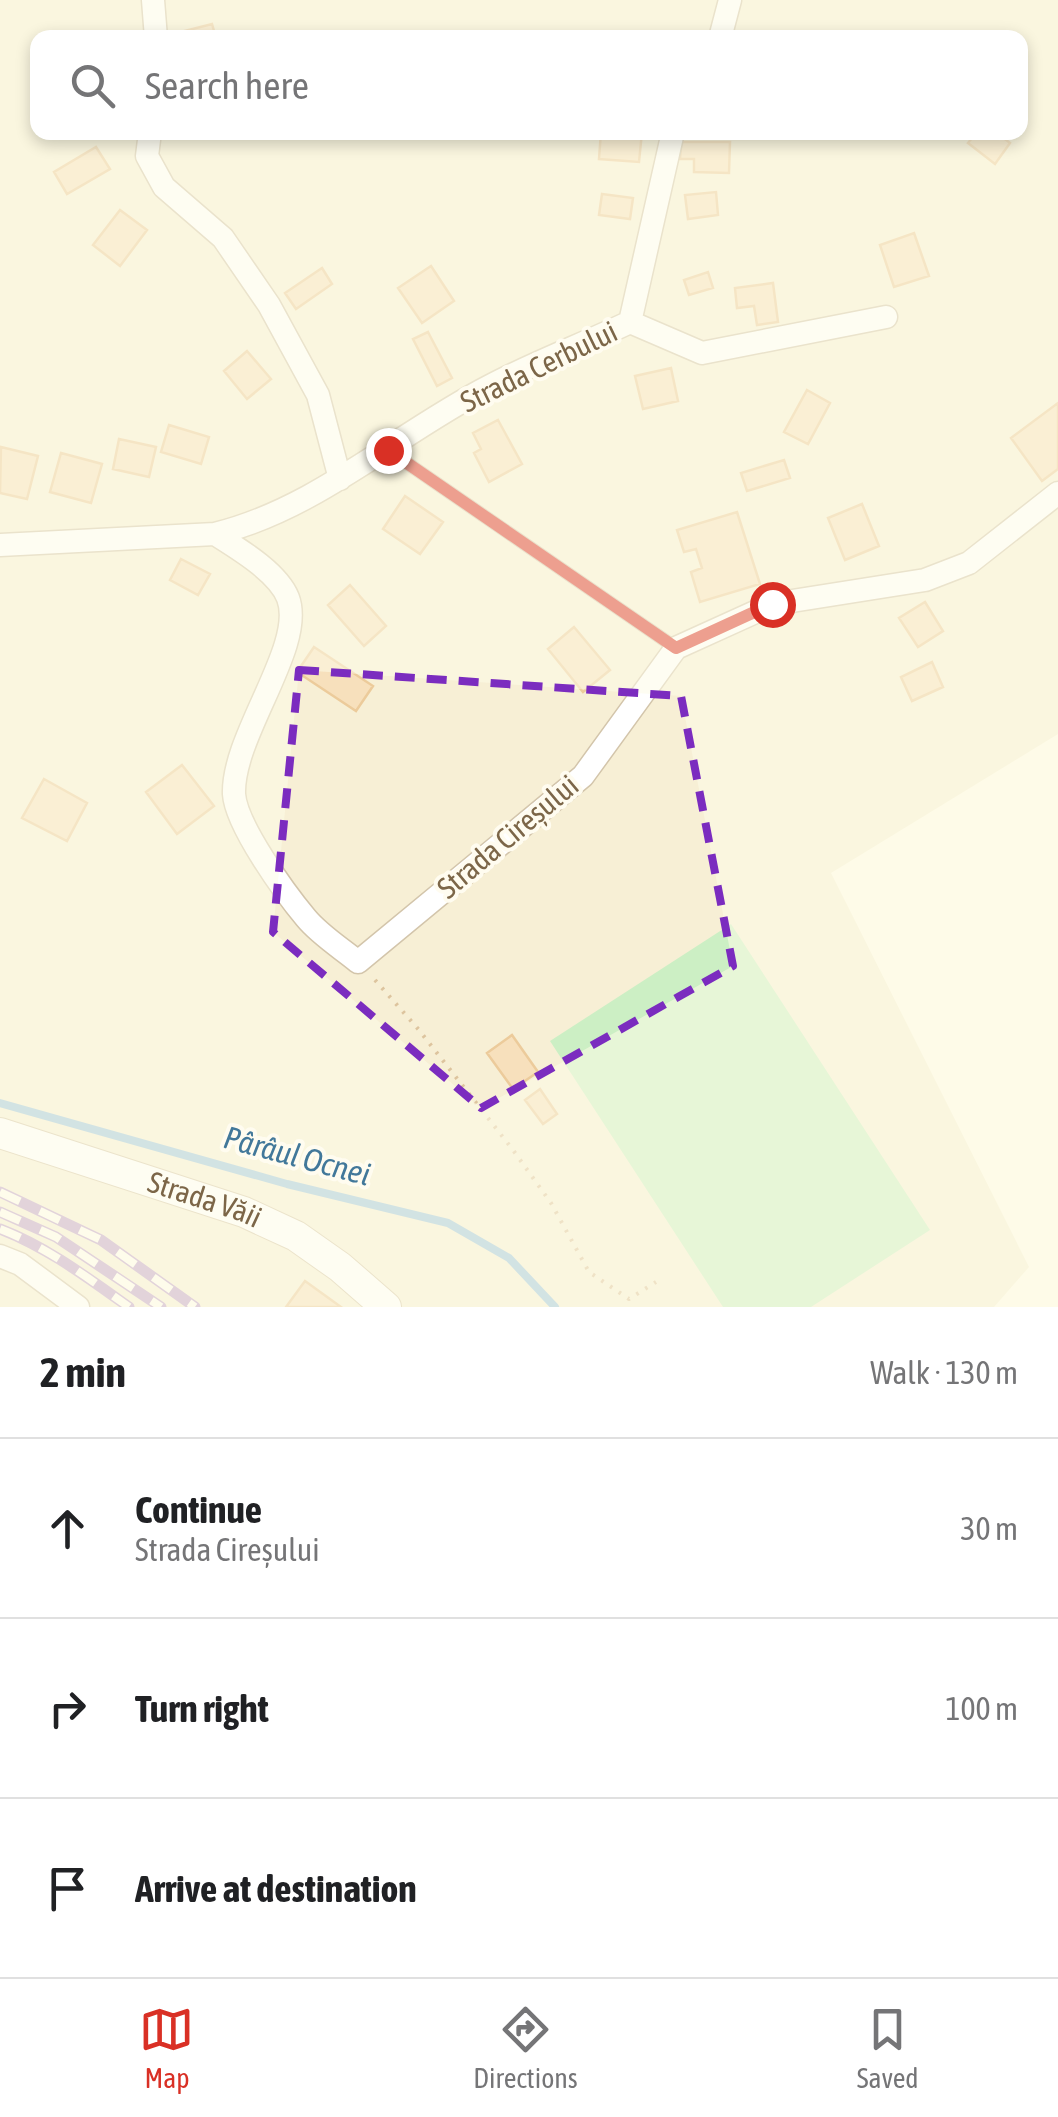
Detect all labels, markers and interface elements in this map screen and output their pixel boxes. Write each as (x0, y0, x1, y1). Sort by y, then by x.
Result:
search box (30, 30, 1028, 140)
icon: search (65, 58, 120, 113)
text: Search here (145, 64, 309, 107)
street label: Strada Cerbului (455, 314, 622, 419)
route end (366, 428, 412, 474)
route start (750, 582, 796, 628)
street label: Strada Cireșului (430, 768, 585, 906)
water label: Pârâul Ocnei (220, 1118, 374, 1193)
street label: Strada Văii (144, 1164, 267, 1234)
text: 2 min (40, 1348, 126, 1396)
text: Walk · 130 m (870, 1354, 1018, 1391)
text: Continue (135, 1488, 262, 1531)
icon: ahead (40, 1501, 95, 1556)
text: 30 m (960, 1510, 1018, 1547)
text: Strada Cireșului (135, 1531, 320, 1568)
icon: right (40, 1681, 95, 1736)
text: Turn right (135, 1687, 269, 1730)
text: 100 m (945, 1690, 1018, 1727)
icon: arrive (40, 1861, 95, 1916)
text: Arrive at destination (135, 1867, 417, 1910)
tab: Map (139, 2002, 194, 2094)
tab: Directions (473, 2002, 578, 2094)
tab: Saved (857, 2002, 919, 2094)

